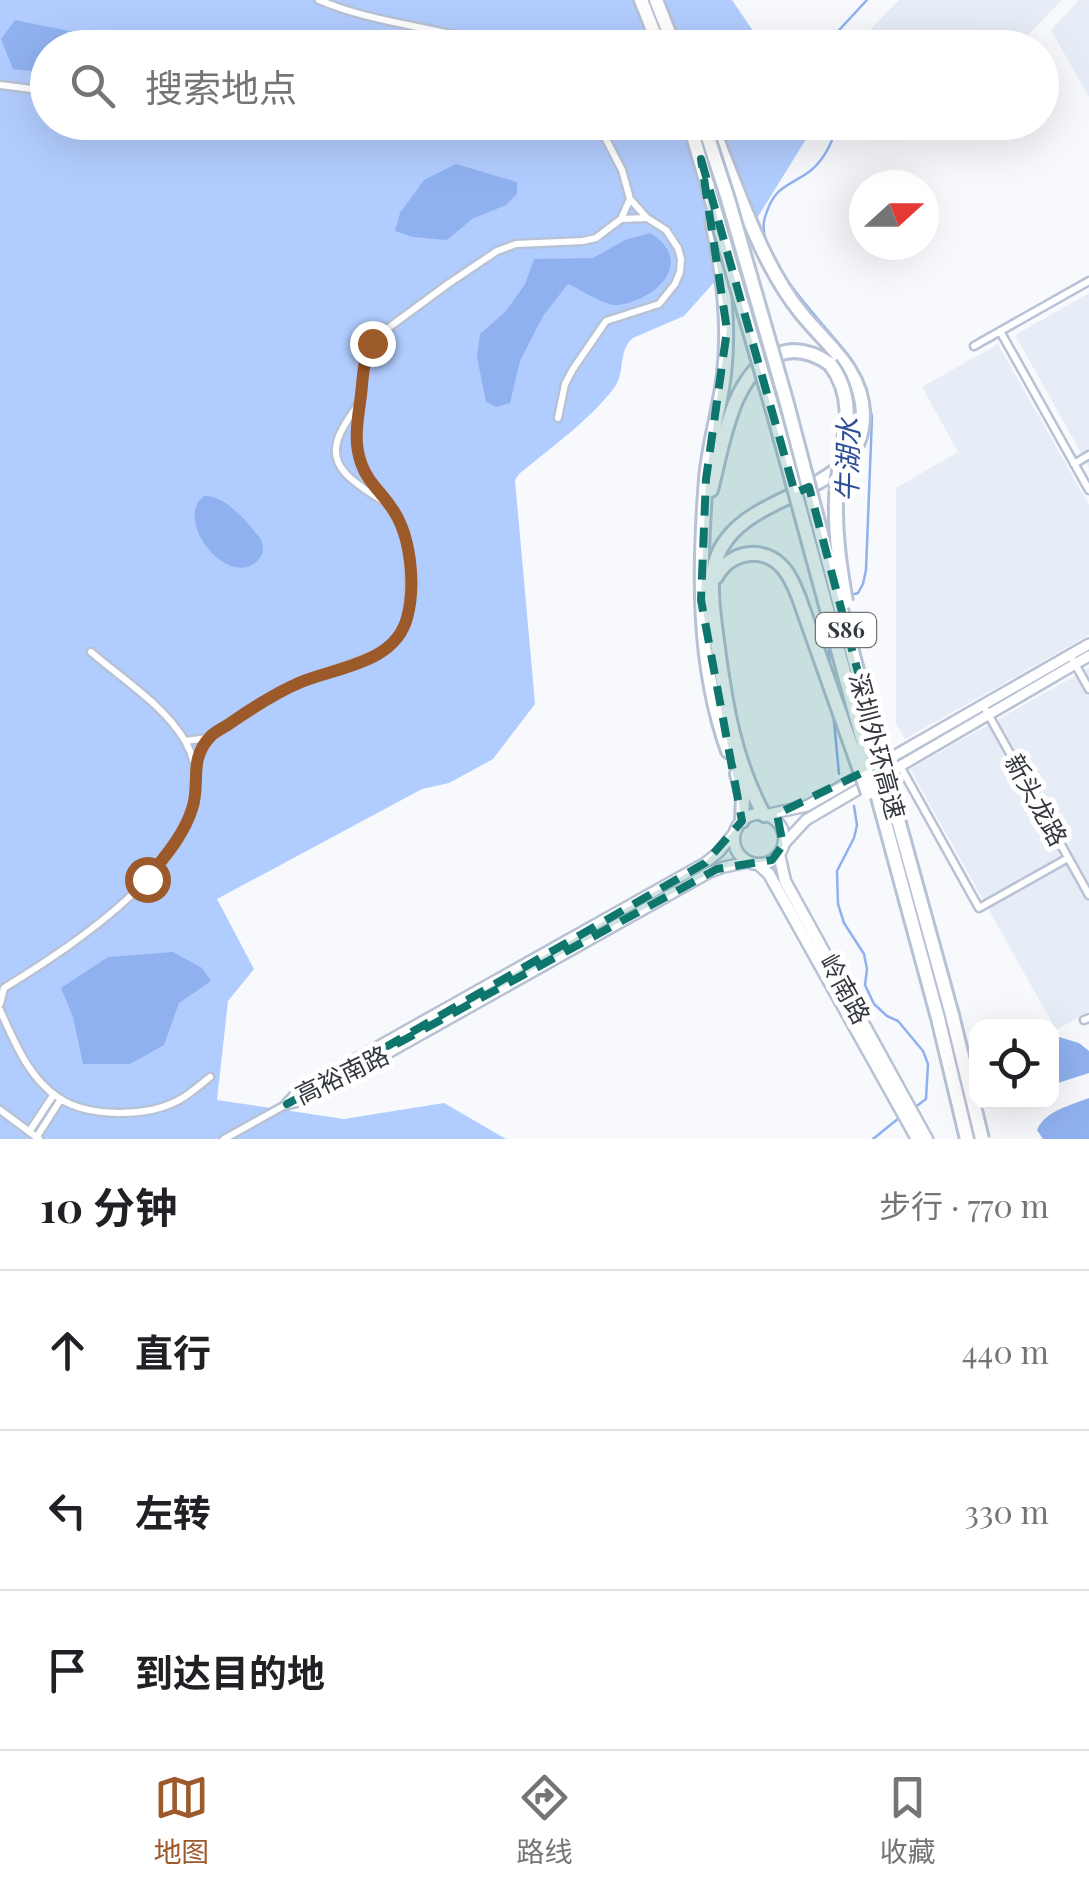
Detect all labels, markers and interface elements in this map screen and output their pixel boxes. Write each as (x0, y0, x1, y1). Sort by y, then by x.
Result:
search box (30, 30, 1059, 140)
icon: search (65, 58, 120, 113)
text: 搜索地点 (145, 61, 297, 112)
north arrow (849, 170, 939, 260)
route end (350, 321, 396, 367)
water label: 牛湖水 (827, 416, 866, 502)
road number: S86 (816, 613, 876, 647)
street label: 深圳外环高速 (843, 669, 914, 822)
street label: 新头龙路 (999, 748, 1076, 851)
route start (125, 857, 171, 903)
street label: 岭南路 (814, 947, 879, 1029)
map controls (969, 1019, 1059, 1109)
button: locate (969, 1019, 1059, 1109)
street label: 高裕南路 (289, 1037, 394, 1110)
text: 10 分钟 (40, 1178, 177, 1234)
text: 步行 · 770 m (879, 1183, 1049, 1226)
icon: ahead (40, 1323, 95, 1378)
text: 直行 (135, 1326, 211, 1377)
text: 440 m (962, 1329, 1049, 1372)
icon: left (40, 1483, 95, 1538)
text: 左转 (135, 1486, 211, 1537)
text: 330 m (965, 1489, 1049, 1532)
icon: arrive (40, 1643, 95, 1698)
text: 到达目的地 (135, 1646, 325, 1697)
tab: 地图 (153, 1770, 210, 1870)
tab: 路线 (516, 1770, 573, 1870)
tab: 收藏 (879, 1770, 936, 1870)

